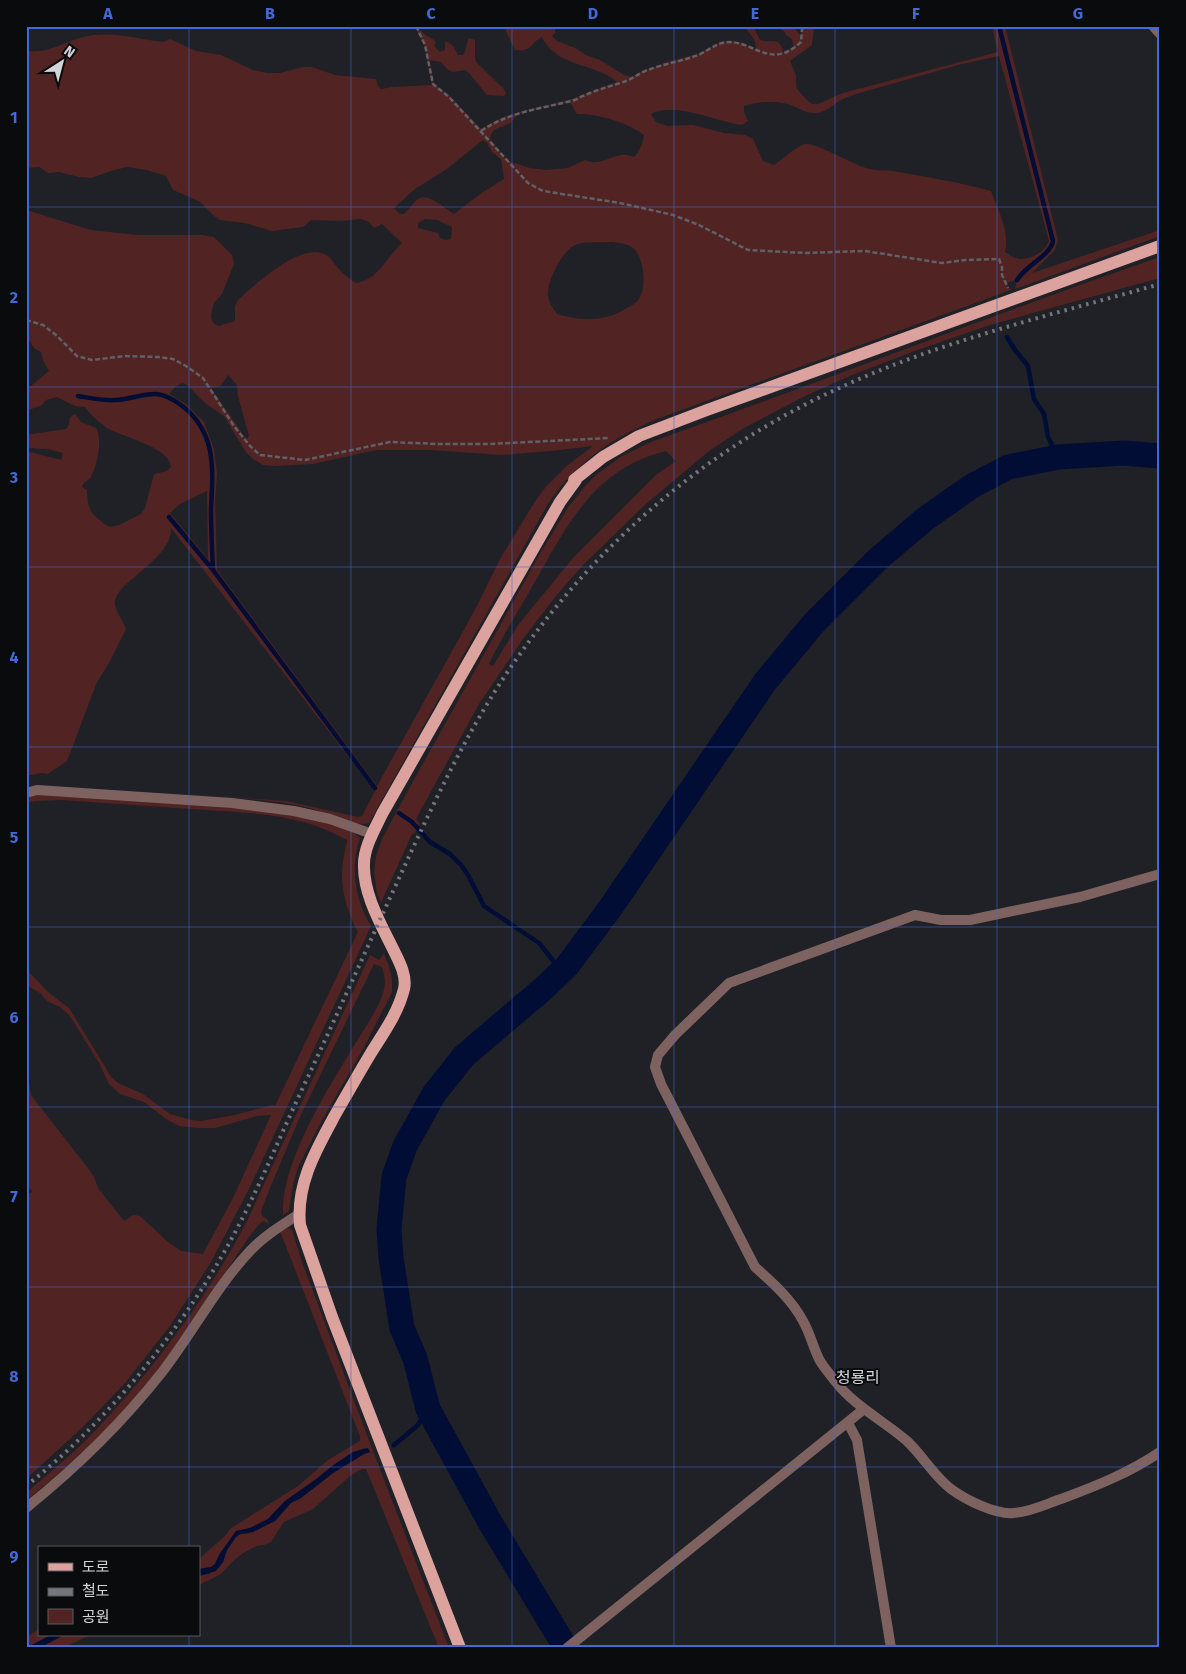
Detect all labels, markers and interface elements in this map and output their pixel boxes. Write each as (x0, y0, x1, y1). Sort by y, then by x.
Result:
text: A (102, 4, 113, 23)
text: B (265, 4, 275, 23)
text: C (426, 4, 436, 23)
text: D (588, 4, 598, 23)
text: E (751, 4, 759, 23)
text: F (912, 4, 920, 23)
text: G (1073, 4, 1083, 23)
north arrow (38, 38, 88, 88)
text: N (61, 42, 78, 61)
text: 1 (10, 108, 18, 127)
text: 2 (10, 288, 18, 307)
text: 3 (9, 468, 18, 487)
text: 4 (9, 648, 19, 667)
text: 5 (10, 828, 19, 847)
text: 6 (9, 1008, 19, 1027)
text: 7 (10, 1187, 18, 1206)
text: 8 (9, 1367, 19, 1386)
district label: 청룡리 (836, 1368, 880, 1387)
legend (38, 1546, 200, 1636)
text: 9 (10, 1547, 19, 1566)
text: 도로 (82, 1558, 110, 1576)
text: 철도 (82, 1582, 110, 1600)
text: 공원 (82, 1608, 110, 1626)

